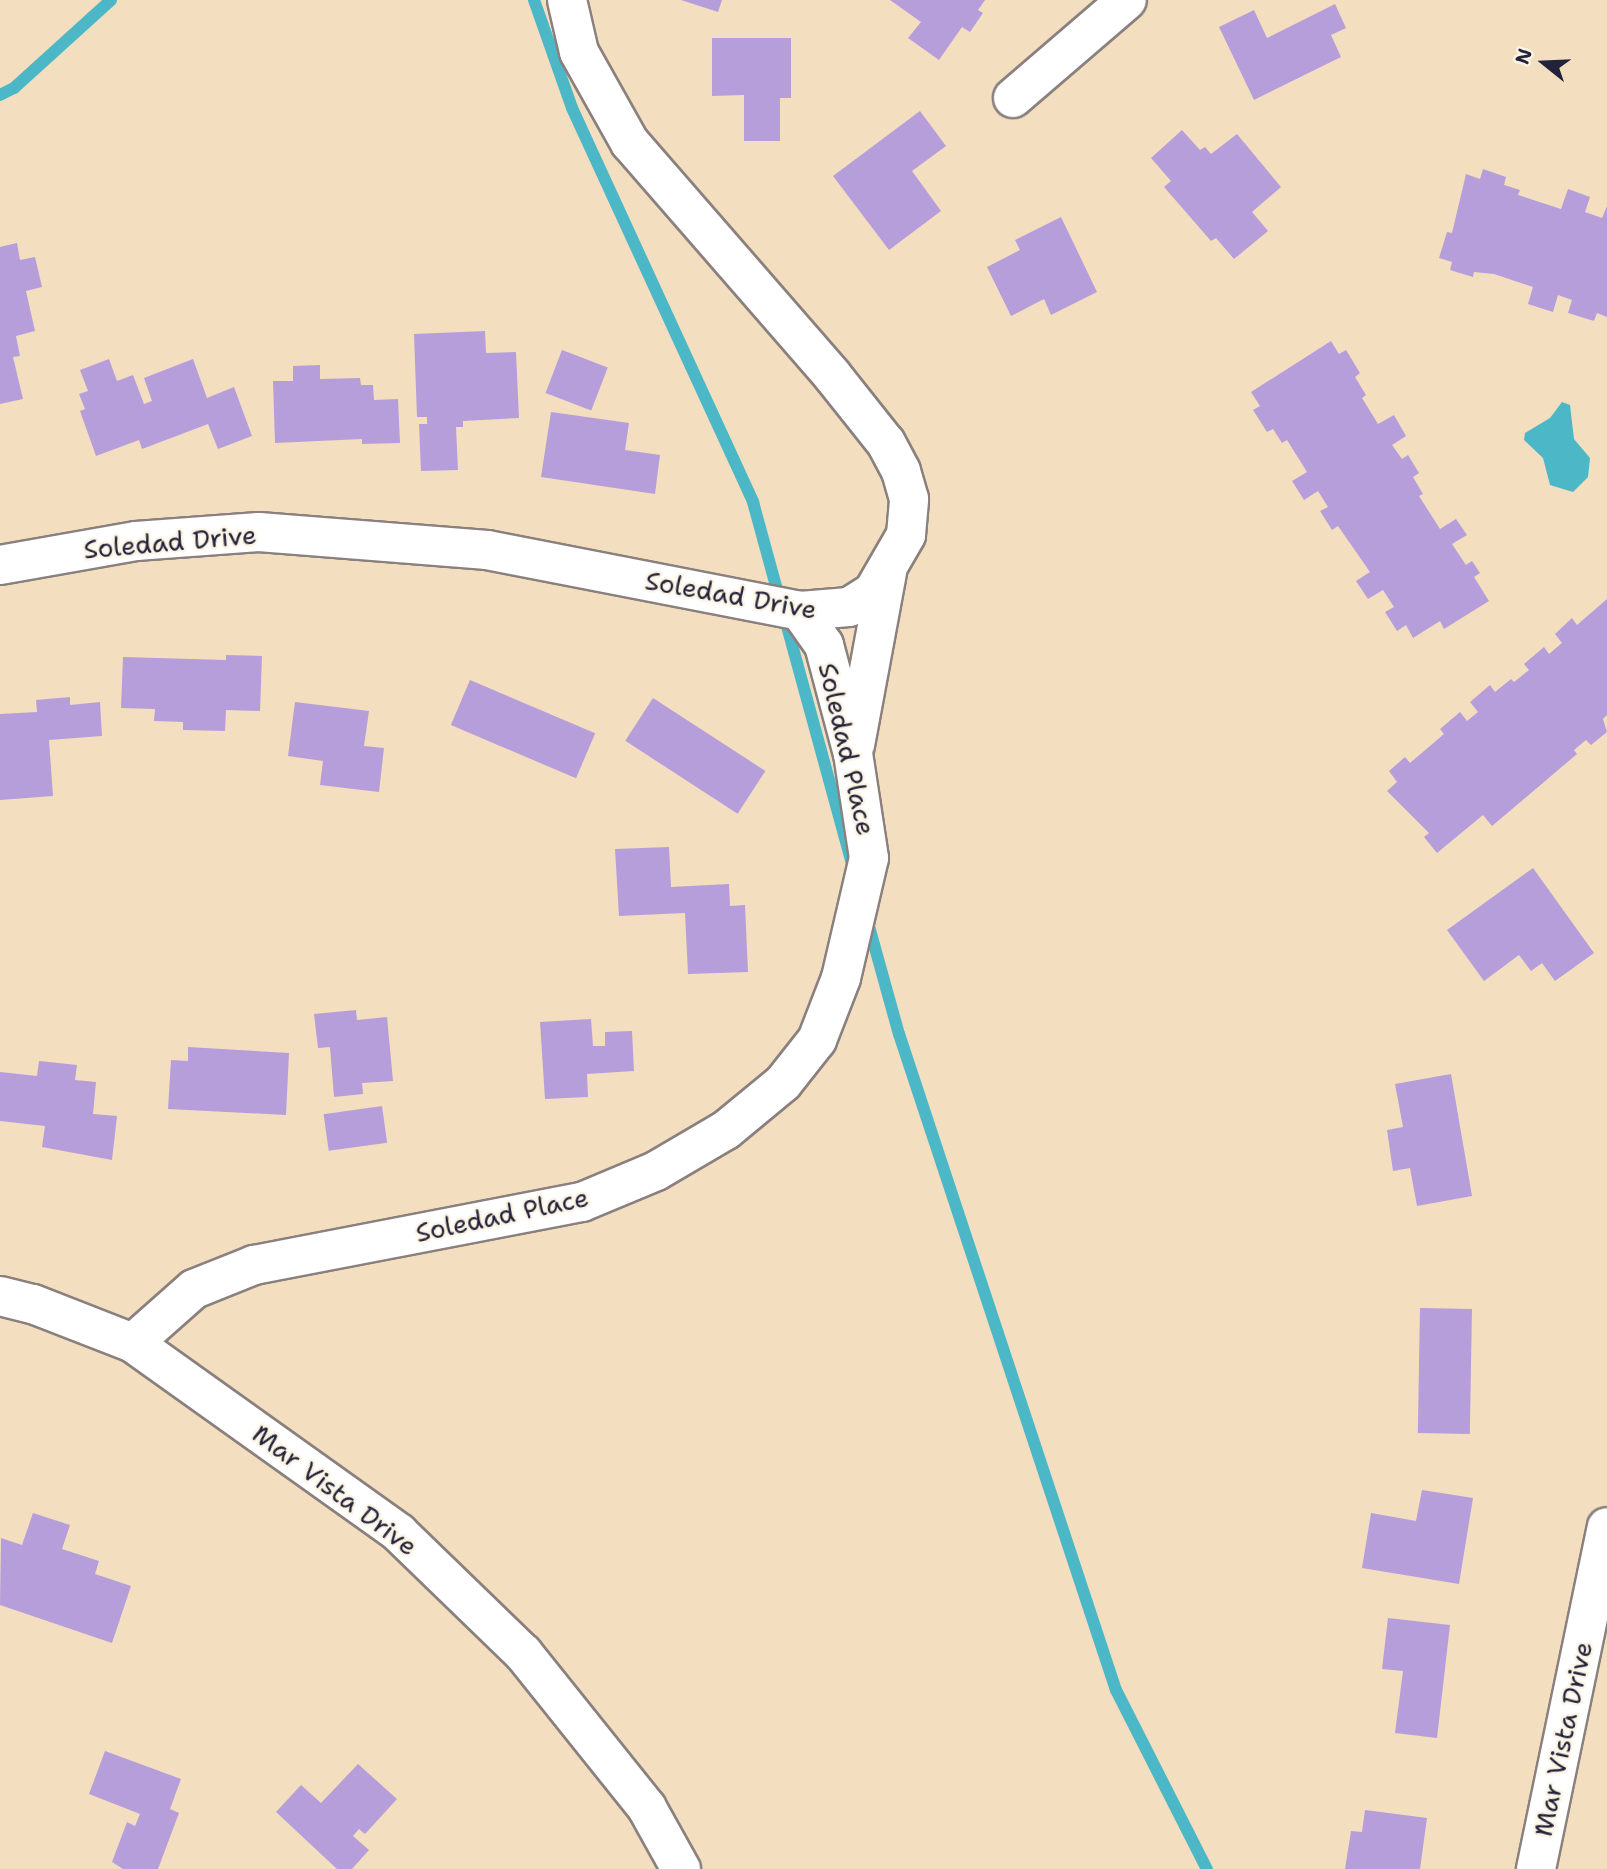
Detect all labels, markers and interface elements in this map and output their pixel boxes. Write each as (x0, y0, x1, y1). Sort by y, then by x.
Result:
north arrow (1509, 28, 1579, 98)
text: N (1509, 45, 1538, 67)
street label: Soledad Drive (82, 519, 258, 565)
street label: Soledad Drive (643, 565, 819, 625)
street label: Soledad Place (812, 660, 882, 838)
street label: Soledad Place (413, 1181, 591, 1249)
street label: Mar Vista Drive (246, 1418, 424, 1562)
street label: Mar Vista Drive (1527, 1639, 1599, 1839)

